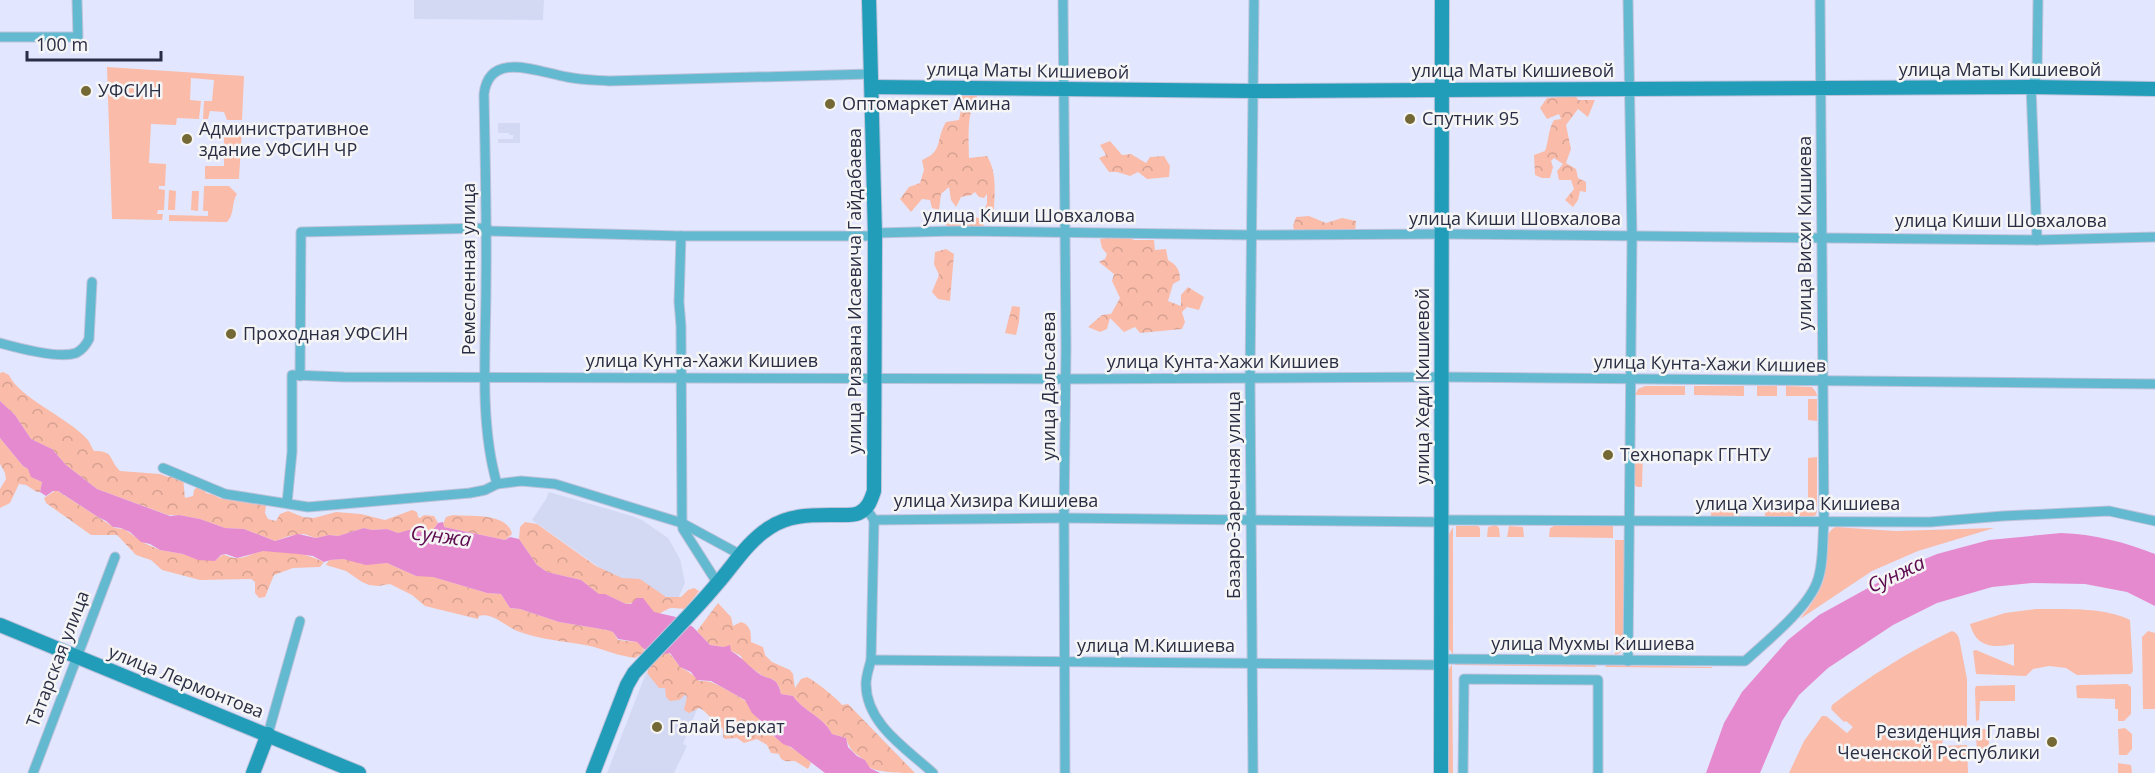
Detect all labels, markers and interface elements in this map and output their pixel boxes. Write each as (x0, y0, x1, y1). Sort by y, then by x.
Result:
scale bar (27, 24, 160, 62)
text: 100 m (36, 32, 88, 56)
street label: улица Маты Кишиевой (927, 56, 1129, 84)
street label: улица Маты Кишиевой (1899, 57, 2101, 81)
street label: улица Маты Кишиевой (1412, 58, 1614, 82)
place label: УФСИН (98, 78, 162, 102)
marker: УФСИН (79, 84, 93, 98)
place label: Оптомаркет Амина (842, 91, 1011, 115)
marker: Оптомаркет Амина (823, 97, 837, 111)
place label: Спутник 95 (1422, 106, 1519, 130)
marker: Спутник 95 (1403, 112, 1417, 126)
place label: Административное здание УФСИН ЧР (199, 116, 369, 161)
street label: улица Ризвана Исаевича Гайдабаева (842, 128, 866, 454)
marker: Административное здание УФСИН ЧР (180, 132, 194, 146)
street label: улица Висхи Кишиева (1792, 136, 1816, 330)
street label: Ремесленная улица (456, 183, 480, 355)
street label: улица Киши Шовхалова (923, 203, 1135, 227)
street label: улица Киши Шовхалова (1409, 206, 1621, 230)
street label: улица Киши Шовхалова (1895, 208, 2107, 232)
street label: улица Хеди Кишиевой (1410, 288, 1434, 484)
street label: улица Дальсаева (1036, 311, 1060, 461)
place label: Проходная УФСИН (243, 321, 408, 345)
marker: Проходная УФСИН (224, 327, 238, 341)
street label: улица Кунта-Хажи Кишиев (586, 348, 818, 372)
street label: улица Кунта-Хажи Кишиев (1107, 349, 1339, 373)
street label: улица Кунта-Хажи Кишиев (1594, 349, 1826, 377)
street label: Базаро-Заречная улица (1221, 391, 1245, 599)
place label: Технопарк ГГНТУ (1620, 442, 1772, 466)
marker: Технопарк ГГНТУ (1601, 448, 1615, 462)
street label: улица Хизира Кишиева (894, 488, 1098, 512)
street label: улица Хизира Кишиева (1696, 491, 1900, 515)
water label: Сунжа (409, 518, 473, 553)
water label: Сунжа (1863, 548, 1929, 599)
street label: Татарская улица (20, 587, 94, 730)
street label: улица Мухмы Кишиева (1491, 631, 1695, 655)
street label: улица М.Кишиева (1077, 633, 1235, 657)
street label: улица Лермонтова (105, 639, 268, 723)
place label: Галай Беркат (669, 714, 785, 738)
place label: Резиденция Главы Чеченской Республики (1837, 719, 2040, 764)
marker: Галай Беркат (650, 720, 664, 734)
marker: Резиденция Главы Чеченской Республики (2045, 735, 2059, 749)

